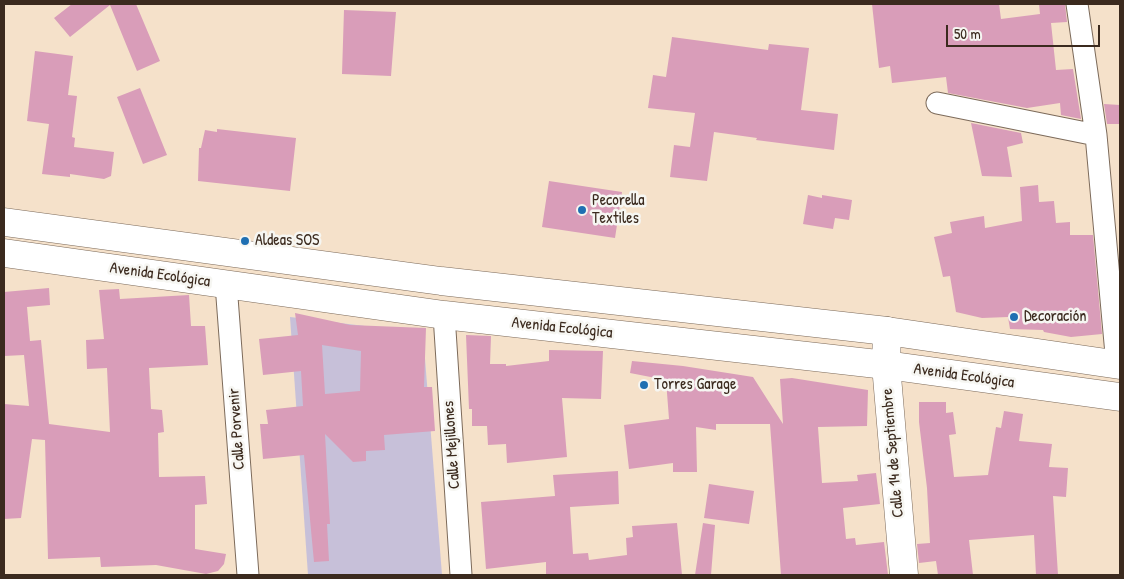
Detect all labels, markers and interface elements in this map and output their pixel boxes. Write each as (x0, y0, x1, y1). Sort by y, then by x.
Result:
scale bar (949, 15, 1103, 47)
text: 50 m (954, 23, 981, 44)
place label: Pecorella Textiles (592, 191, 644, 229)
marker: Pecorella Textiles (576, 204, 588, 216)
place label: Aldeas SOS (255, 231, 319, 251)
marker: Aldeas SOS (239, 235, 251, 247)
street label: Avenida Ecológica (109, 258, 211, 292)
place label: Decoración (1024, 307, 1087, 327)
marker: Decoración (1008, 311, 1020, 323)
street label: Avenida Ecológica (511, 313, 613, 343)
street label: Avenida Ecológica (913, 359, 1015, 393)
place label: Torres Garage (654, 375, 736, 395)
marker: Torres Garage (638, 379, 650, 391)
street label: Calle Porvenir (225, 387, 249, 471)
street label: Calle 14 de Septiembre (878, 388, 908, 518)
street label: Calle Mejillones (439, 400, 465, 490)

